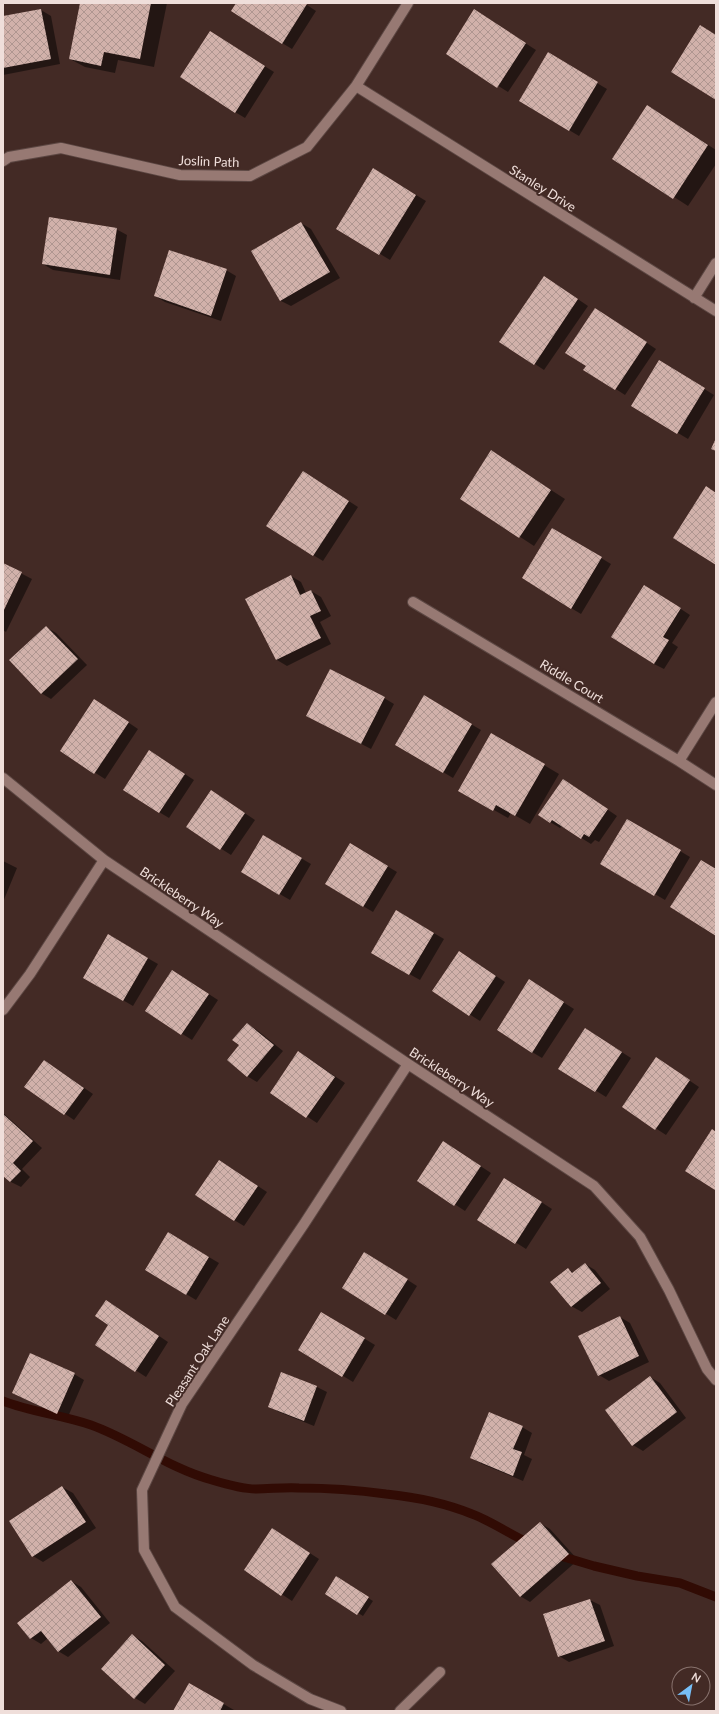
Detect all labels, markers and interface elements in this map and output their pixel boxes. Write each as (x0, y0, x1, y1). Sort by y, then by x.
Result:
street label: Joslin Path (178, 152, 240, 170)
street label: Stanley Drive (507, 161, 579, 215)
street label: Riddle Court (537, 656, 607, 706)
street label: Brickleberry Way (137, 863, 227, 931)
street label: Brickleberry Way (407, 1044, 498, 1110)
street label: Pleasant Oak Lane (162, 1312, 232, 1410)
north arrow (671, 1666, 711, 1706)
text: N (690, 1669, 704, 1685)

